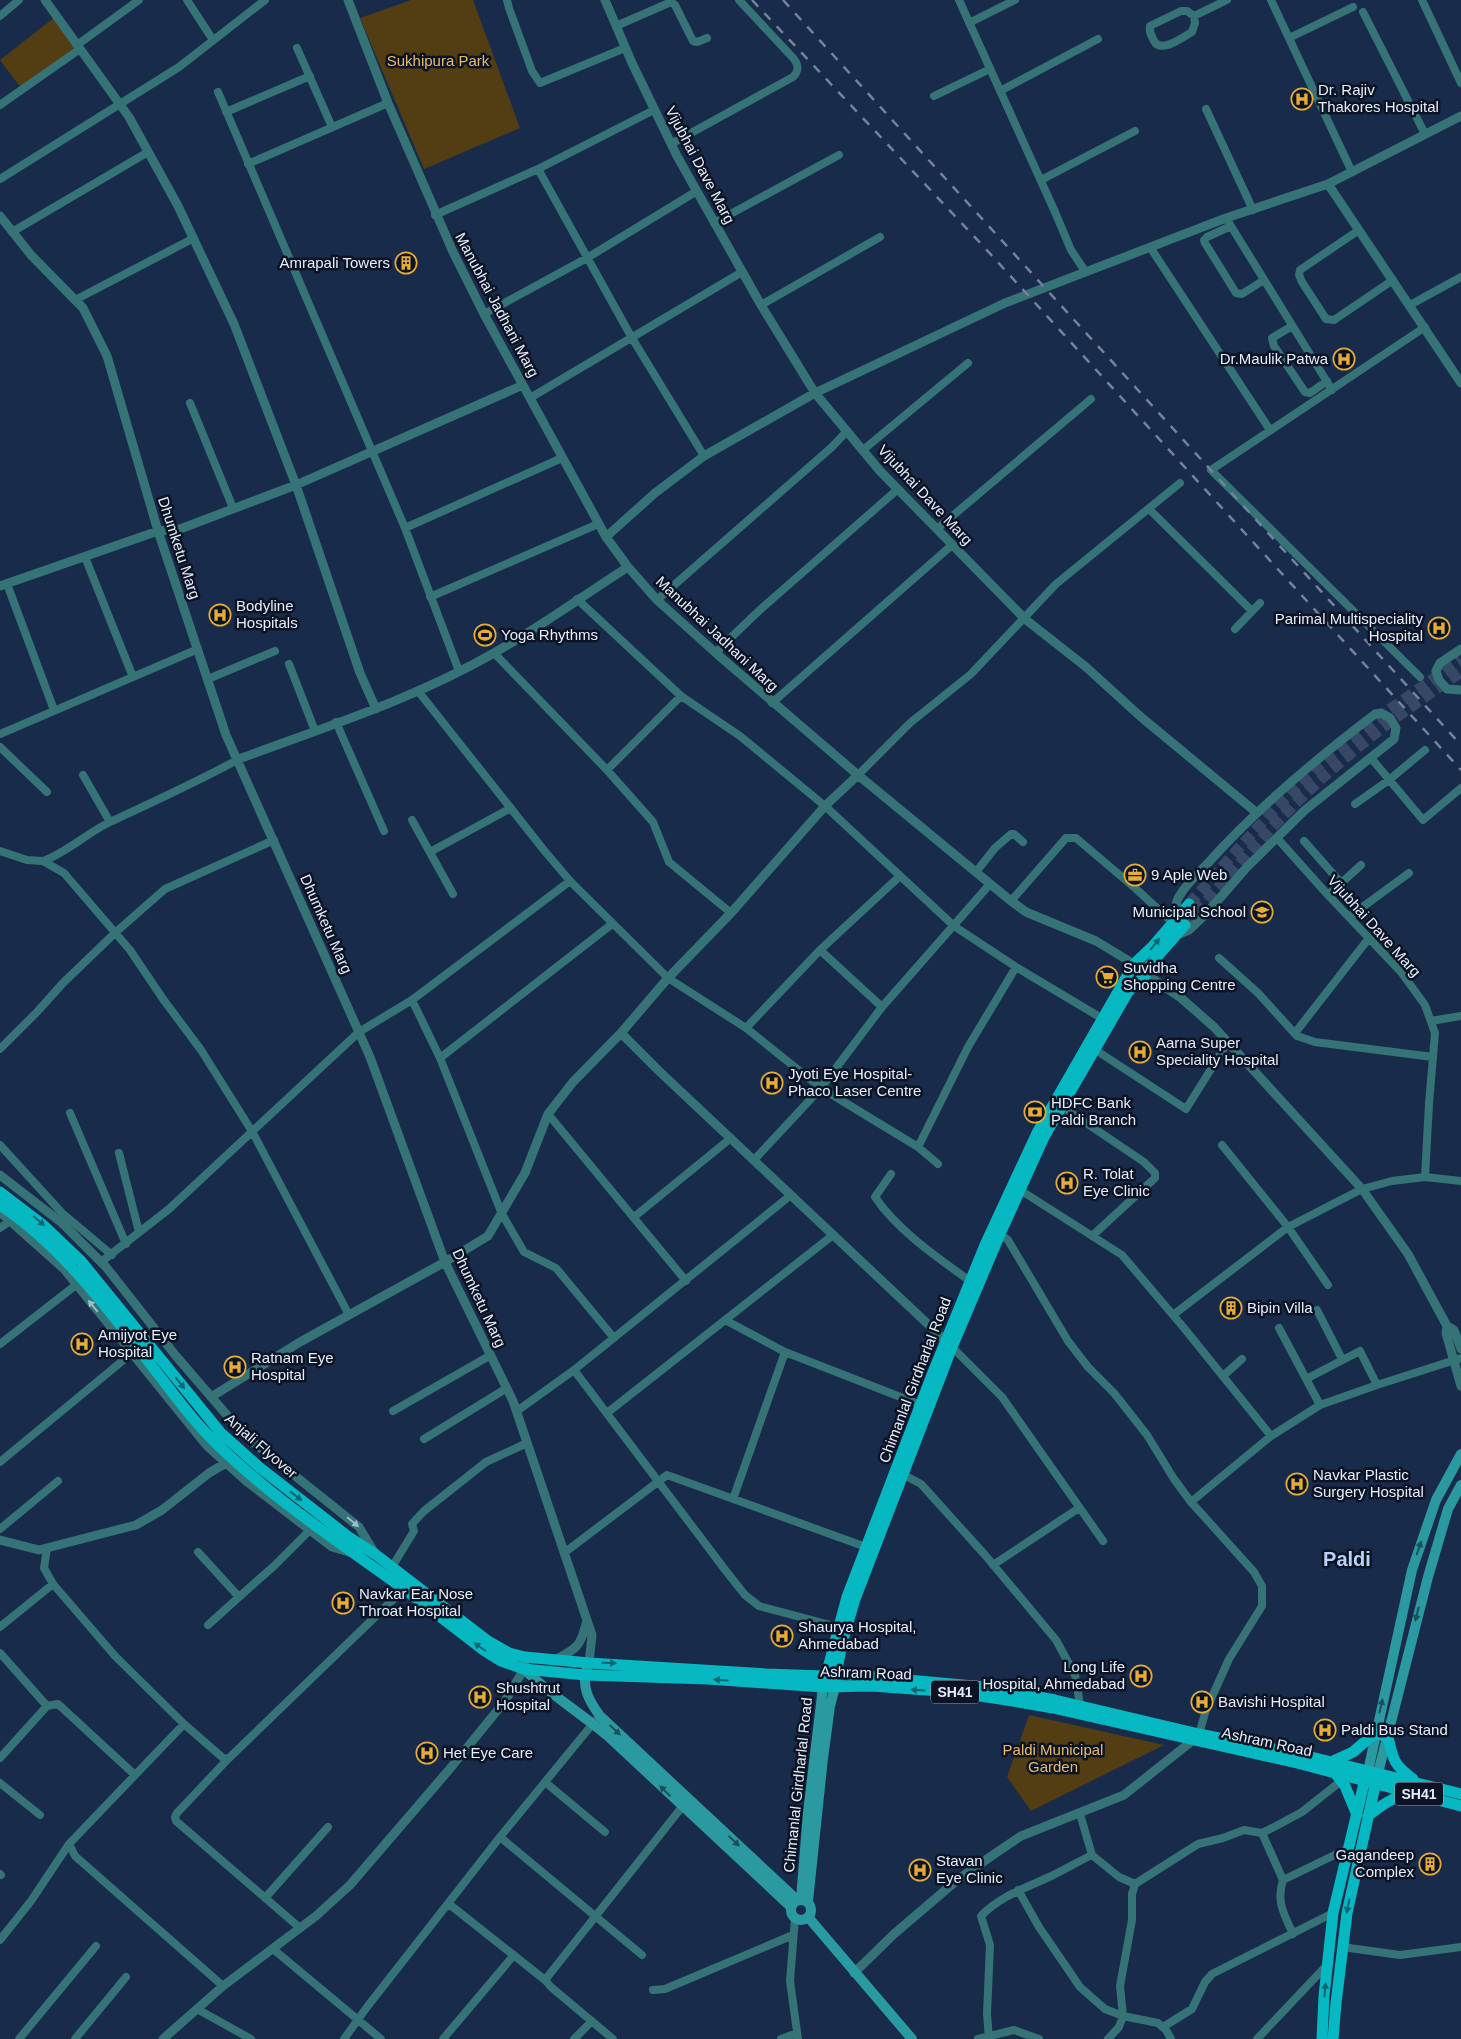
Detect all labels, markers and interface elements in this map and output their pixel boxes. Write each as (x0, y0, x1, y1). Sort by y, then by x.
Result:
park label: Sukhipura Park (387, 52, 490, 69)
place label: Dr. Rajiv Thakores Hospital (1318, 81, 1439, 115)
hospital icon: Dr. Rajiv Thakores Hospital (1290, 87, 1314, 111)
street label: Vijubhai Dave Marg (662, 103, 739, 226)
street label: Manubhai Jadhani Marg (452, 230, 543, 380)
building icon: Amrapali Towers (394, 251, 418, 275)
place label: Amrapali Towers (279, 254, 390, 271)
hospital icon: Dr.Maulik Patwa (1332, 347, 1356, 371)
place label: Dr.Maulik Patwa (1220, 350, 1329, 367)
street label: Vijubhai Dave Marg (875, 441, 976, 548)
street label: Dhumketu Marg (155, 494, 204, 601)
street label: Manubhai Jadhani Marg (653, 573, 782, 695)
place label: Bodyline Hospitals (236, 597, 298, 631)
hospital icon: Bodyline Hospitals (208, 603, 232, 627)
place label: Parimal Multispeciality Hospital (1275, 610, 1423, 644)
hospital icon: Parimal Multispeciality Hospital (1427, 616, 1451, 640)
sports icon: Yoga Rhythms (473, 623, 497, 647)
place label: Yoga Rhythms (501, 626, 598, 643)
office icon: 9 Aple Web (1123, 863, 1147, 887)
place label: 9 Aple Web (1151, 866, 1227, 883)
street label: Vijubhai Dave Marg (1324, 871, 1424, 980)
street label: Dhumketu Marg (297, 872, 356, 976)
school or university icon: Municipal School (1250, 900, 1274, 924)
place label: Municipal School (1133, 903, 1246, 920)
one-way arrow (1149, 938, 1160, 951)
place label: Suvidha Shopping Centre (1123, 959, 1236, 993)
supermarket icon: Suvidha Shopping Centre (1095, 965, 1119, 989)
place label: Aarna Super Speciality Hospital (1156, 1034, 1279, 1068)
hospital icon: Aarna Super Speciality Hospital (1128, 1040, 1152, 1064)
place label: Jyoti Eye Hospital- Phaco Laser Centre (788, 1065, 921, 1099)
hospital icon: Jyoti Eye Hospital- Phaco Laser Centre (760, 1071, 784, 1095)
place label: HDFC Bank Paldi Branch (1051, 1094, 1136, 1128)
bank icon: HDFC Bank Paldi Branch (1023, 1100, 1047, 1124)
place label: R. Tolat Eye Clinic (1083, 1165, 1150, 1199)
hospital icon: R. Tolat Eye Clinic (1055, 1171, 1079, 1195)
one-way arrow (32, 1216, 45, 1227)
street label: Dhumketu Marg (449, 1246, 510, 1350)
street label: Chimanlal Girdharlal Road (875, 1295, 954, 1465)
building icon: Bipin Villa (1219, 1296, 1243, 1320)
place label: Bipin Villa (1247, 1299, 1313, 1316)
one-way arrow (88, 1300, 99, 1313)
place label: Amijyot Eye Hospital (98, 1326, 177, 1360)
hospital icon: Amijyot Eye Hospital (70, 1332, 94, 1356)
place label: Ratnam Eye Hospital (251, 1349, 334, 1383)
hospital icon: Ratnam Eye Hospital (223, 1355, 247, 1379)
one-way arrow (175, 1376, 186, 1389)
street label: Anjali Flyover (222, 1410, 301, 1482)
place label: Navkar Plastic Surgery Hospital (1313, 1466, 1424, 1500)
hospital icon: Navkar Plastic Surgery Hospital (1285, 1472, 1309, 1496)
one-way arrow (289, 1491, 303, 1501)
one-way arrow (347, 1516, 359, 1527)
one-way arrow (1415, 1540, 1423, 1555)
district label: Paldi (1323, 1548, 1371, 1570)
place label: Navkar Ear Nose Throat Hospital (359, 1585, 473, 1619)
hospital icon: Navkar Ear Nose Throat Hospital (331, 1591, 355, 1615)
one-way arrow (1413, 1606, 1421, 1621)
place label: Shaurya Hospital, Ahmedabad (798, 1618, 916, 1652)
hospital icon: Shaurya Hospital, Ahmedabad (770, 1624, 794, 1648)
one-way arrow (474, 1642, 487, 1652)
place label: Long Life Hospital, Ahmedabad (982, 1658, 1125, 1692)
one-way arrow (601, 1660, 617, 1668)
street label: Ashram Road (820, 1662, 912, 1683)
hospital icon: Long Life Hospital, Ahmedabad (1129, 1664, 1153, 1688)
one-way arrow (712, 1675, 728, 1683)
place label: Shushtrut Hospital (496, 1679, 561, 1713)
road number: SH41 (931, 1680, 979, 1704)
hospital icon: Shushtrut Hospital (468, 1685, 492, 1709)
one-way arrow (909, 1685, 925, 1693)
hospital icon: Bavishi Hospital (1190, 1690, 1214, 1714)
place label: Bavishi Hospital (1218, 1693, 1325, 1710)
street label: Chimanlal Girdharlal Road (780, 1697, 815, 1873)
one-way arrow (1377, 1698, 1385, 1713)
hospital icon: Paldi Bus Stand (1313, 1718, 1337, 1742)
place label: Paldi Bus Stand (1341, 1721, 1448, 1738)
one-way arrow (609, 1724, 621, 1736)
street label: Ashram Road (1220, 1724, 1314, 1759)
hospital icon: Het Eye Care (415, 1741, 439, 1765)
park label: Paldi Municipal Garden (1003, 1741, 1103, 1775)
place label: Het Eye Care (443, 1744, 533, 1761)
road number: SH41 (1395, 1782, 1443, 1806)
one-way arrow (660, 1785, 672, 1797)
one-way arrow (728, 1835, 740, 1847)
place label: Gagandeep Complex (1336, 1846, 1414, 1880)
place label: Stavan Eye Clinic (936, 1852, 1003, 1886)
building icon: Gagandeep Complex (1418, 1852, 1442, 1876)
hospital icon: Stavan Eye Clinic (908, 1858, 932, 1882)
one-way arrow (1344, 1899, 1352, 1914)
one-way arrow (1321, 1982, 1329, 1998)

